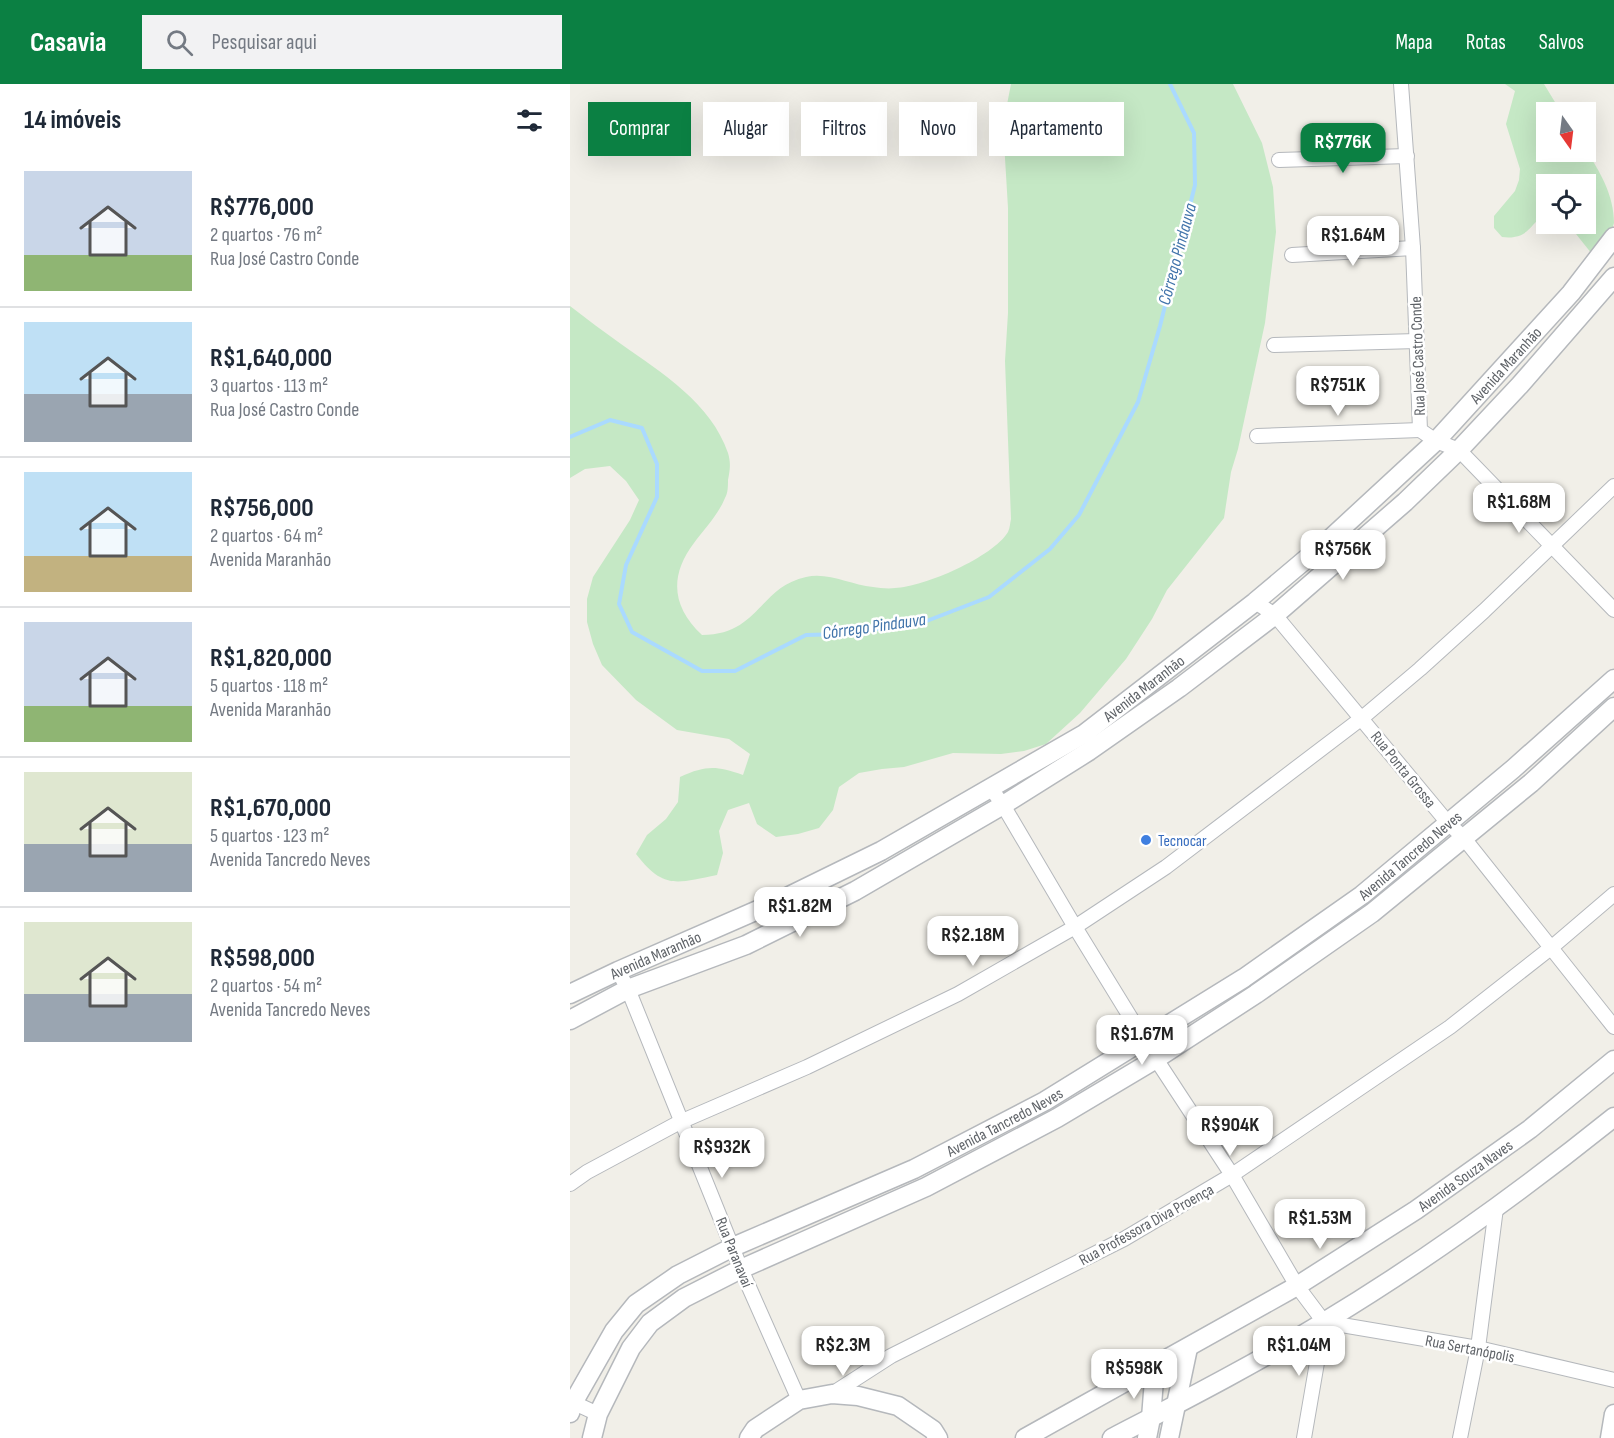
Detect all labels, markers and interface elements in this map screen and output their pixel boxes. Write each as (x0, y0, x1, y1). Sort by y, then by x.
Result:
search box (142, 15, 562, 69)
text: Casavia (30, 26, 106, 59)
icon: search (163, 26, 196, 59)
text: Pesquisar aqui (211, 29, 317, 56)
text: Mapa (1395, 30, 1433, 55)
text: Rotas (1466, 30, 1506, 55)
text: Salvos (1539, 30, 1584, 55)
chip: Comprar (588, 102, 691, 156)
chip: Alugar (703, 102, 789, 156)
chip: Filtros (801, 102, 887, 156)
chip: Novo (899, 102, 977, 156)
chip: Apartamento (989, 102, 1124, 156)
north arrow (1536, 102, 1596, 162)
map controls (1536, 102, 1596, 234)
icon: filters (513, 104, 546, 137)
text: 14 imóveis (24, 105, 121, 136)
pin: R$776K (1294, 123, 1392, 174)
text: R$776K (1315, 130, 1371, 154)
button: locate (1536, 174, 1596, 234)
text: R$776,000 (210, 192, 314, 223)
icon: home (72, 195, 144, 267)
water label: Córrego Pindauva (1154, 200, 1201, 307)
pin: R$1.64M (1298, 216, 1408, 267)
text: 2 quartos · 76 m² (210, 223, 323, 247)
text: R$1.64M (1321, 223, 1385, 247)
text: Rua José Castro Conde (210, 247, 359, 271)
street label: Rua José Castro Conde (1407, 296, 1430, 416)
street label: Avenida Maranhão (1466, 324, 1546, 409)
text: R$1,640,000 (210, 343, 332, 374)
icon: home (72, 346, 144, 418)
pin: R$751K (1289, 366, 1387, 417)
text: R$751K (1310, 373, 1366, 397)
text: 3 quartos · 113 m² (210, 374, 328, 398)
text: Rua José Castro Conde (210, 398, 359, 422)
pin: R$1.68M (1464, 483, 1574, 534)
text: R$1.68M (1487, 490, 1551, 514)
text: R$756,000 (210, 493, 314, 524)
icon: home (72, 496, 144, 568)
text: 2 quartos · 64 m² (210, 524, 323, 548)
pin: R$756K (1294, 530, 1392, 581)
text: R$756K (1315, 537, 1371, 561)
text: Avenida Maranhão (210, 548, 331, 572)
water label: Córrego Pindauva (821, 609, 928, 644)
text: R$1,820,000 (210, 643, 332, 674)
icon: home (72, 646, 144, 718)
street label: Avenida Maranhão (1099, 652, 1189, 727)
text: 5 quartos · 118 m² (210, 674, 328, 698)
text: Avenida Maranhão (210, 698, 331, 722)
street label: Rua Ponta Grossa (1366, 728, 1439, 812)
text: R$1,670,000 (210, 793, 331, 824)
icon: home (72, 796, 144, 868)
street label: Avenida Tancredo Neves (1354, 808, 1466, 905)
text: 5 quartos · 123 m² (210, 824, 329, 848)
place label: Tecnocar (1158, 832, 1207, 851)
marker: Tecnocar (1139, 833, 1153, 847)
text: Avenida Tancredo Neves (210, 848, 371, 872)
pin: R$1.82M (745, 887, 855, 938)
text: R$1.82M (768, 894, 832, 918)
pin: R$2.18M (918, 916, 1028, 967)
text: R$2.18M (941, 923, 1005, 947)
street label: Avenida Maranhão (607, 928, 704, 985)
text: R$598,000 (210, 943, 315, 974)
icon: home (72, 946, 144, 1018)
text: 2 quartos · 54 m² (210, 974, 322, 998)
text: Avenida Tancredo Neves (210, 998, 371, 1022)
pin: R$1.67M (1087, 1015, 1197, 1066)
text: R$1.67M (1110, 1022, 1174, 1046)
street label: Avenida Tancredo Neves (943, 1084, 1067, 1162)
pin: R$904K (1181, 1106, 1279, 1157)
text: R$904K (1201, 1113, 1259, 1137)
pin: R$932K (673, 1128, 771, 1179)
text: R$932K (693, 1135, 751, 1159)
street label: Avenida Souza Naves (1414, 1136, 1517, 1217)
street label: Rua Professora Diva Proença (1076, 1180, 1217, 1270)
pin: R$1.53M (1265, 1199, 1375, 1250)
text: R$1.53M (1288, 1206, 1352, 1230)
street label: Rua Paranavaí (711, 1215, 756, 1290)
pin: R$2.3M (794, 1326, 892, 1377)
pin: R$1.04M (1244, 1326, 1354, 1377)
street label: Rua Sertanópolis (1423, 1332, 1516, 1367)
text: R$2.3M (816, 1333, 870, 1357)
text: R$1.04M (1267, 1333, 1331, 1357)
pin: R$598K (1085, 1349, 1183, 1400)
text: R$598K (1105, 1356, 1163, 1380)

